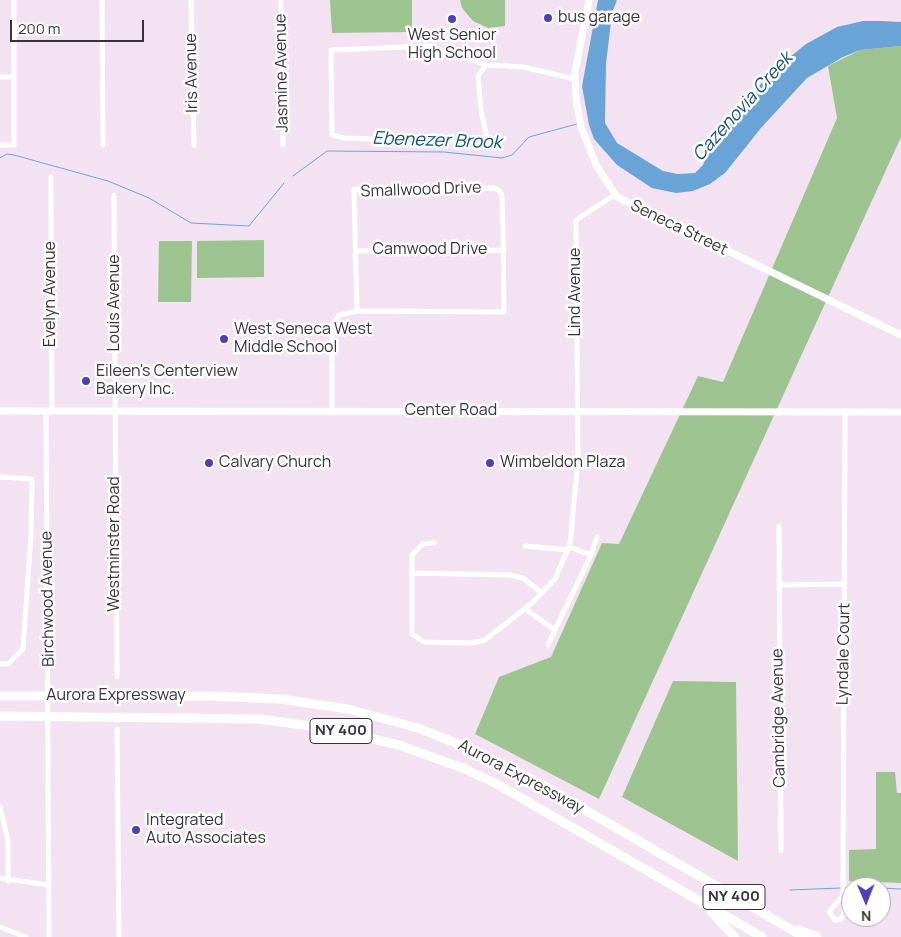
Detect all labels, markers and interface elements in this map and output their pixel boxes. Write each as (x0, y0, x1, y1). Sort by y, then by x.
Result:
place label: bus garage (558, 8, 640, 28)
scale bar (12, 10, 146, 42)
marker: bus garage (542, 12, 554, 24)
street label: Jasmine Avenue (271, 13, 293, 133)
marker: West Senior High School (446, 13, 458, 25)
text: 200 m (18, 18, 61, 39)
place label: West Senior High School (408, 26, 496, 64)
street label: Iris Avenue (182, 33, 202, 113)
water label: Cazenovia Creek (688, 48, 798, 166)
water label: Ebenezer Brook (372, 128, 502, 154)
street label: Smallwood Drive (360, 178, 482, 202)
street label: Seneca Street (627, 196, 731, 260)
street label: Camwood Drive (373, 240, 487, 260)
street label: Evelyn Avenue (41, 241, 61, 347)
street label: Lind Avenue (566, 248, 586, 336)
street label: Louis Avenue (105, 254, 125, 352)
place label: West Seneca West Middle School (234, 320, 372, 358)
marker: West Seneca West Middle School (218, 333, 230, 345)
place label: Eileen's Centerview Bakery Inc. (96, 362, 238, 400)
marker: Eileen's Centerview Bakery Inc. (80, 375, 92, 387)
street label: Center Road (405, 401, 497, 421)
place label: Calvary Church (219, 453, 331, 473)
place label: Wimbeldon Plaza (500, 453, 625, 473)
marker: Calvary Church (203, 457, 215, 469)
marker: Wimbeldon Plaza (484, 457, 496, 469)
street label: Westminster Road (105, 476, 125, 612)
street label: Birchwood Avenue (37, 531, 59, 667)
street label: Lyndale Court (834, 603, 854, 705)
street label: Cambridge Avenue (768, 648, 790, 788)
street label: Aurora Expressway (46, 686, 186, 706)
road number: NY 400 (310, 718, 372, 744)
street label: Aurora Expressway (455, 736, 587, 818)
place label: Integrated Auto Associates (146, 811, 266, 849)
marker: Integrated Auto Associates (130, 824, 142, 836)
north arrow (841, 877, 891, 927)
road number: NY 400 (703, 884, 765, 910)
text: N (861, 907, 871, 926)

